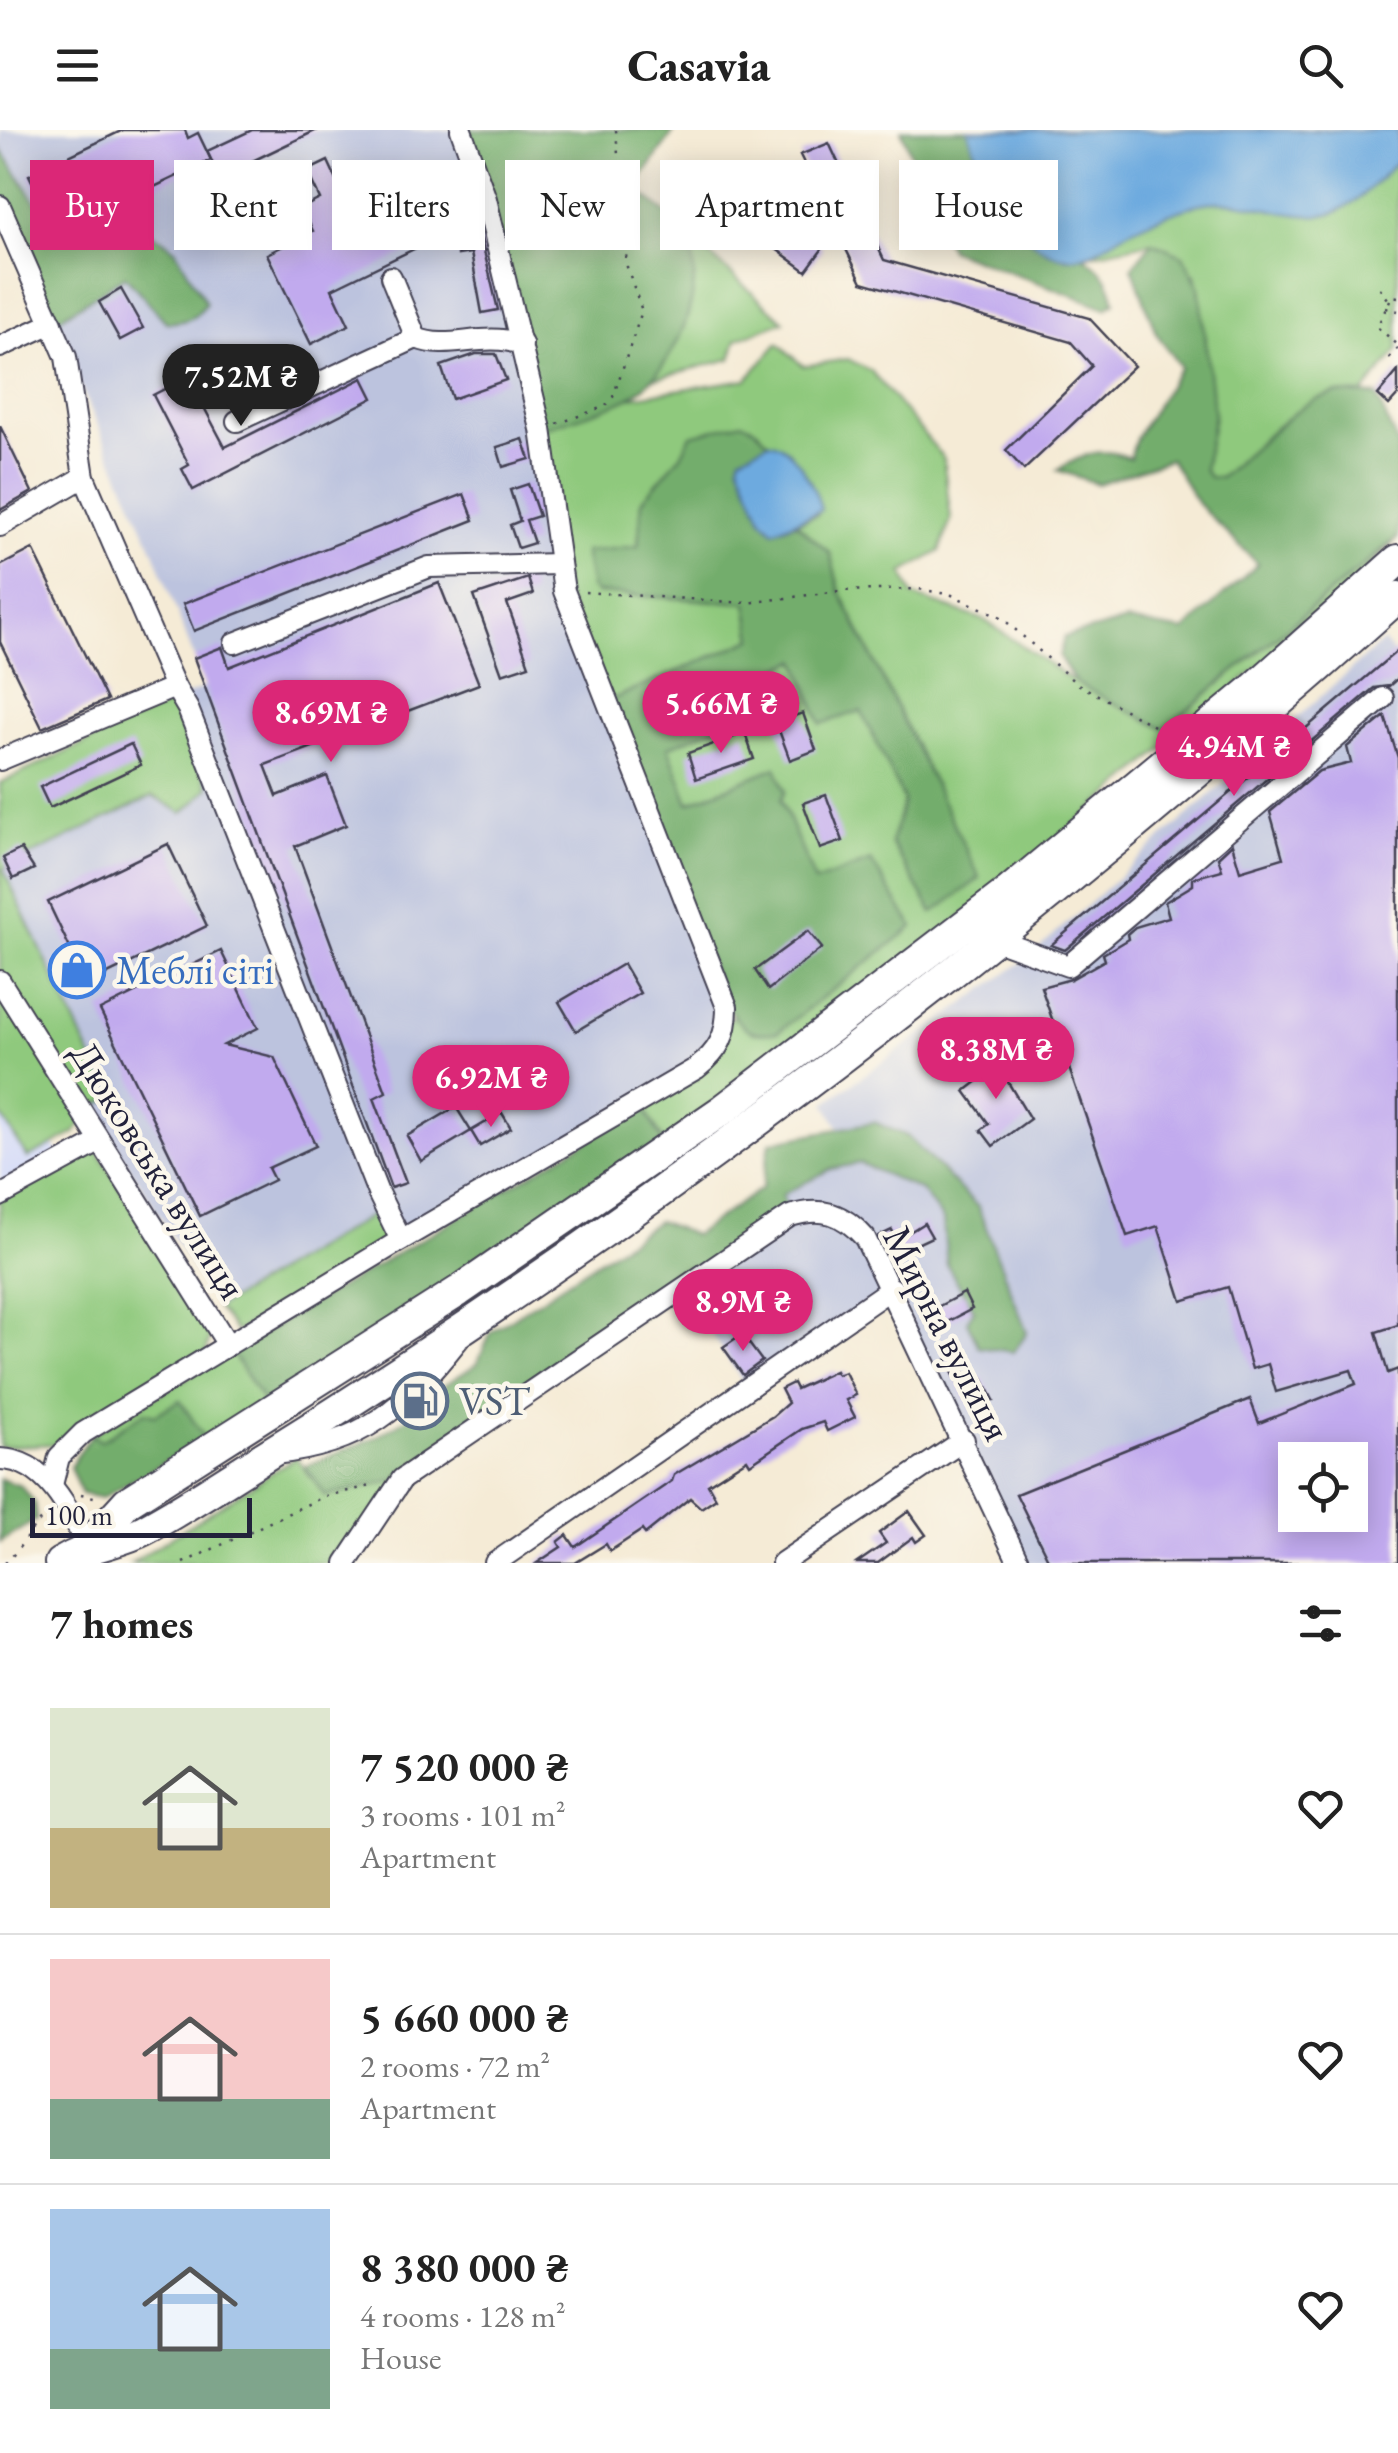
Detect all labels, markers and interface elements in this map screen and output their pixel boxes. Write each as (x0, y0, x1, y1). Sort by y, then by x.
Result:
text: Casavia (628, 36, 770, 94)
icon: menu (50, 38, 105, 93)
icon: search (1293, 38, 1348, 93)
chip: Buy (30, 160, 154, 250)
chip: Rent (174, 160, 312, 250)
chip: Filters (332, 160, 485, 250)
chip: New (505, 160, 640, 250)
chip: Apartment (660, 160, 879, 250)
chip: House (899, 160, 1058, 250)
pin: 7.52M ₴ (149, 344, 333, 429)
text: 7.52M ₴ (184, 355, 298, 397)
pin: 5.66M ₴ (629, 671, 813, 756)
pin: 8.69M ₴ (239, 680, 423, 765)
text: 5.66M ₴ (664, 682, 778, 724)
text: 8.69M ₴ (274, 691, 388, 733)
pin: 4.94M ₴ (1142, 714, 1326, 799)
text: 4.94M ₴ (1177, 725, 1291, 767)
shop icon: Меблі сіті (47, 940, 107, 1000)
place label: Меблі сіті (116, 944, 274, 996)
pin: 8.38M ₴ (904, 1017, 1088, 1102)
text: 8.38M ₴ (939, 1028, 1053, 1070)
street label: Дюковська вулиця (59, 1031, 259, 1309)
pin: 6.92M ₴ (399, 1045, 583, 1130)
text: 6.92M ₴ (434, 1056, 548, 1098)
street label: Мирна вулиця (872, 1217, 1024, 1449)
pin: 8.9M ₴ (662, 1269, 824, 1354)
text: 8.9M ₴ (695, 1280, 791, 1322)
fuel station icon: VST (390, 1371, 450, 1431)
place label: VST (459, 1375, 530, 1427)
map controls (1278, 1442, 1368, 1532)
button: locate (1278, 1442, 1368, 1532)
scale bar (30, 1493, 252, 1538)
text: 100 m (45, 1497, 113, 1533)
text: 7 homes (50, 1596, 193, 1651)
icon: filters (1293, 1596, 1348, 1651)
text: 7 520 000 ₴ (360, 1739, 569, 1794)
icon: home (130, 1748, 250, 1868)
icon: heart (1293, 1781, 1348, 1836)
text: 3 rooms · 101 m² (360, 1794, 566, 1836)
text: Apartment (360, 1836, 496, 1878)
text: 5 660 000 ₴ (360, 1990, 569, 2045)
icon: home (130, 1999, 250, 2119)
icon: heart (1293, 2032, 1348, 2087)
text: 2 rooms · 72 m² (360, 2045, 550, 2087)
text: Apartment (360, 2087, 496, 2129)
text: 8 380 000 ₴ (360, 2240, 569, 2295)
icon: home (130, 2249, 250, 2369)
icon: heart (1293, 2282, 1348, 2337)
text: 4 rooms · 128 m² (360, 2295, 566, 2337)
text: House (360, 2337, 441, 2379)

